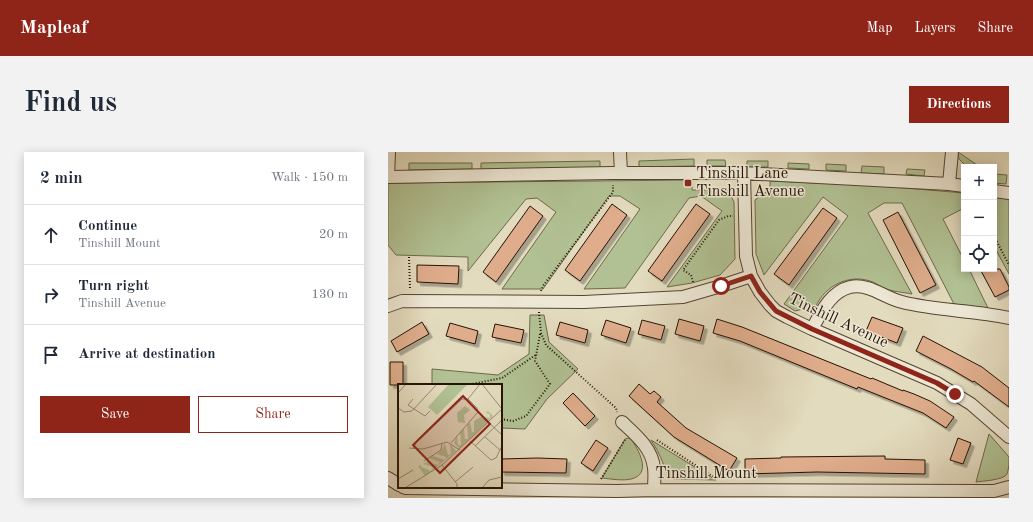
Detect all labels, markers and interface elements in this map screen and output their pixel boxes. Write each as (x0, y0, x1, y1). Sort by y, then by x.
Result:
text: Mapleaf (20, 19, 88, 38)
text: Map (867, 21, 893, 35)
text: Layers (915, 21, 956, 35)
text: Share (978, 21, 1013, 35)
button: Directions (909, 86, 1009, 123)
text: Find us (24, 90, 117, 118)
map controls (961, 164, 997, 272)
button: + (961, 164, 997, 200)
place label: Tinshill Lane Tinshill Avenue (696, 166, 804, 200)
text: 2 min (40, 170, 83, 187)
text: Walk · 150 m (271, 171, 348, 184)
marker: Tinshill Lane Tinshill Avenue (683, 178, 693, 188)
button: − (961, 200, 997, 236)
text: Continue (78, 219, 137, 234)
icon: ahead (40, 224, 62, 246)
text: 20 m (319, 228, 348, 241)
button: locate (961, 236, 997, 272)
text: Tinshill Mount (78, 237, 161, 250)
route start (712, 277, 730, 295)
text: Turn right (78, 279, 149, 294)
icon: right (40, 284, 62, 306)
text: 130 m (311, 288, 348, 301)
street label: Tinshill Avenue (786, 291, 890, 351)
text: Tinshill Avenue (78, 297, 166, 310)
icon: arrive (40, 344, 62, 366)
text: Arrive at destination (78, 347, 216, 362)
inset map (398, 384, 502, 488)
route end (946, 385, 964, 403)
button: Save (40, 396, 190, 433)
button: Share (198, 396, 348, 433)
street label: Tinshill Mount (655, 466, 757, 482)

